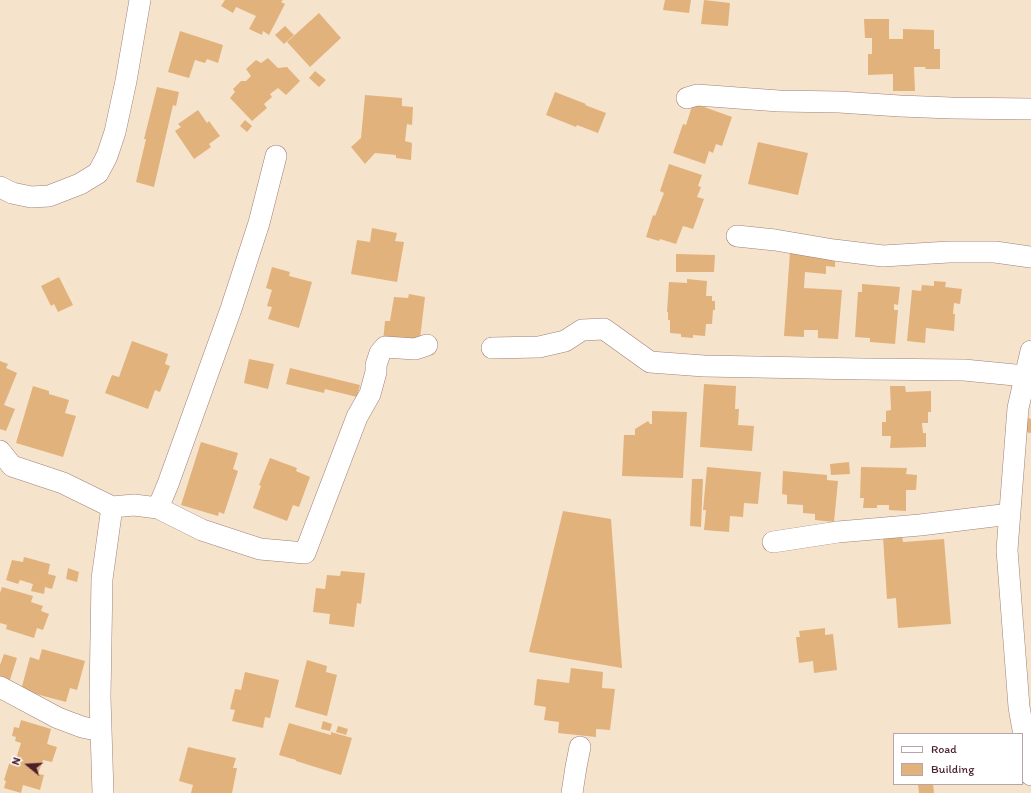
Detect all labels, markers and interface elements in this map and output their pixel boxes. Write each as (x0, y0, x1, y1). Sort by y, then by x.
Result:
legend (893, 733, 1023, 785)
text: Road (931, 742, 957, 756)
north arrow (8, 745, 48, 785)
text: N (9, 756, 23, 767)
text: Building (931, 762, 974, 776)

